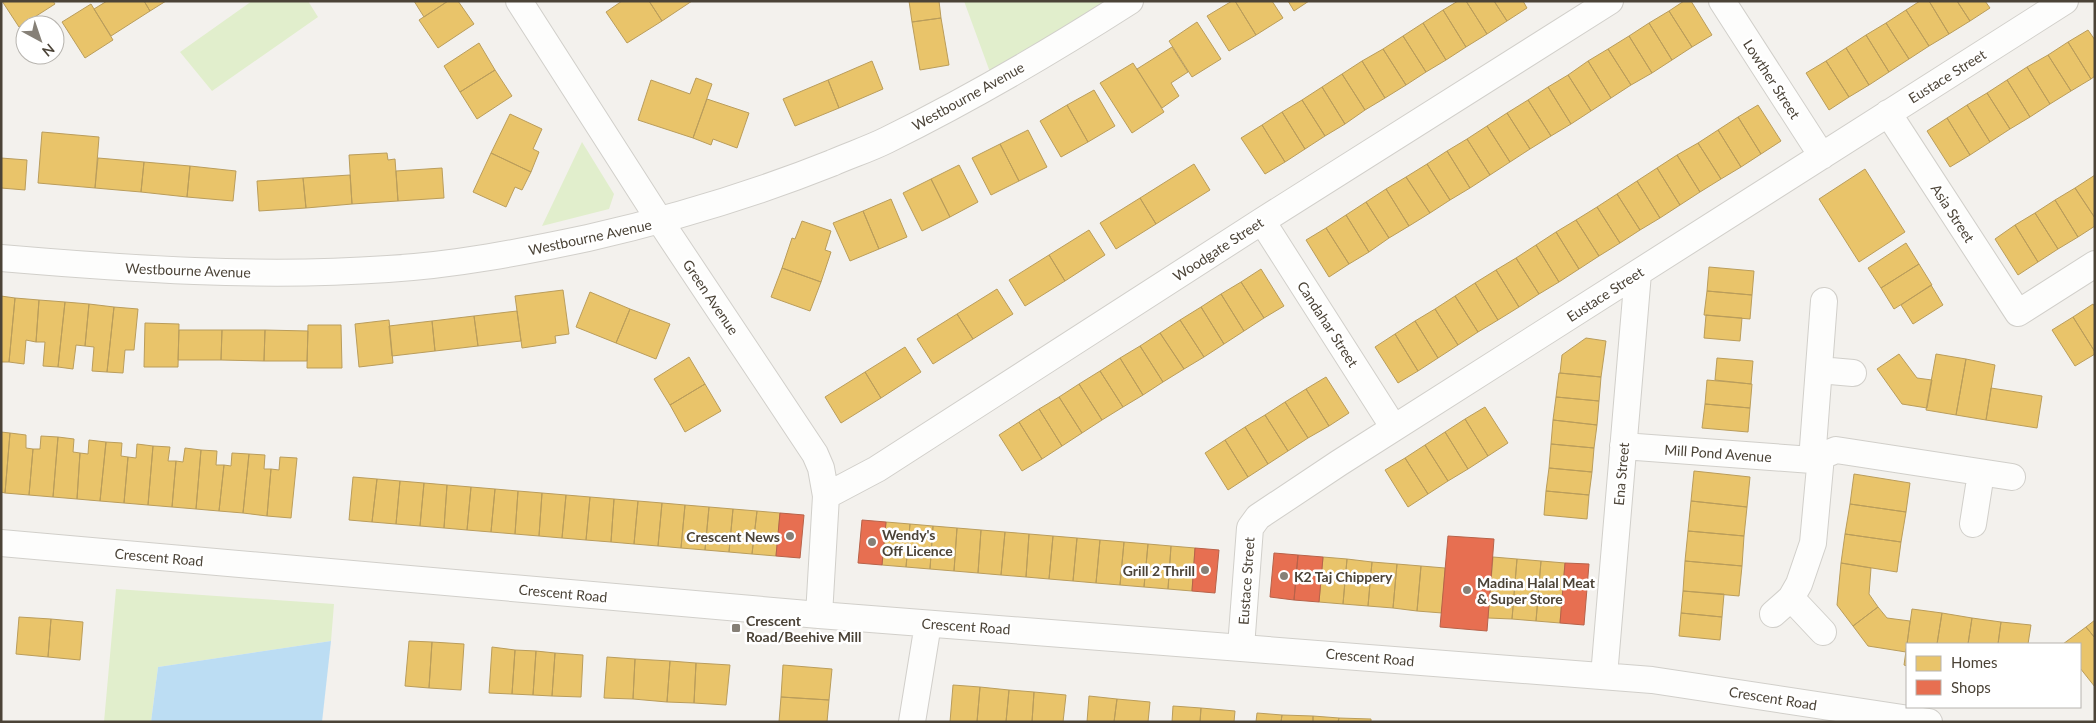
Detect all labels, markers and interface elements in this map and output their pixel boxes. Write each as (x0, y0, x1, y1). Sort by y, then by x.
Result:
north arrow (15, 15, 65, 65)
street label: Lowther Street (1740, 36, 1804, 122)
text: N (39, 40, 58, 60)
street label: Eustace Street (1905, 45, 1989, 107)
street label: Westbourne Avenue (909, 58, 1027, 134)
street label: Asia Street (1928, 181, 1978, 245)
street label: Woodgate Street (1170, 213, 1266, 285)
street label: Westbourne Avenue (527, 216, 653, 258)
street label: Green Avenue (680, 256, 742, 338)
street label: Westbourne Avenue (125, 259, 251, 281)
street label: Eustace Street (1563, 263, 1647, 325)
street label: Candahar Street (1294, 278, 1362, 370)
street label: Mill Pond Avenue (1664, 441, 1772, 465)
street label: Ena Street (1610, 442, 1632, 506)
place label: Wendy's Off Licence (882, 526, 953, 559)
place label: Crescent News (686, 528, 780, 545)
marker: Crescent News (784, 530, 796, 542)
marker: Wendy's Off Licence (866, 536, 878, 548)
street label: Eustace Street (1234, 536, 1258, 626)
street label: Crescent Road (114, 545, 204, 569)
place label: Grill 2 Thrill (1123, 562, 1195, 579)
marker: Grill 2 Thrill (1199, 564, 1211, 576)
place label: K2 Taj Chippery (1294, 568, 1393, 585)
marker: K2 Taj Chippery (1278, 570, 1290, 582)
place label: Madina Halal Meat & Super Store (1477, 574, 1596, 607)
street label: Crescent Road (518, 581, 608, 605)
marker: Madina Halal Meat & Super Store (1461, 584, 1473, 596)
place label: Crescent Road/Beehive Mill (746, 612, 861, 645)
street label: Crescent Road (921, 614, 1011, 638)
marker: Crescent Road/Beehive Mill (730, 622, 742, 634)
legend (1906, 643, 2081, 708)
street label: Crescent Road (1325, 645, 1415, 669)
text: Homes (1951, 653, 1997, 671)
text: Shops (1951, 678, 1991, 696)
street label: Crescent Road (1728, 683, 1818, 713)

